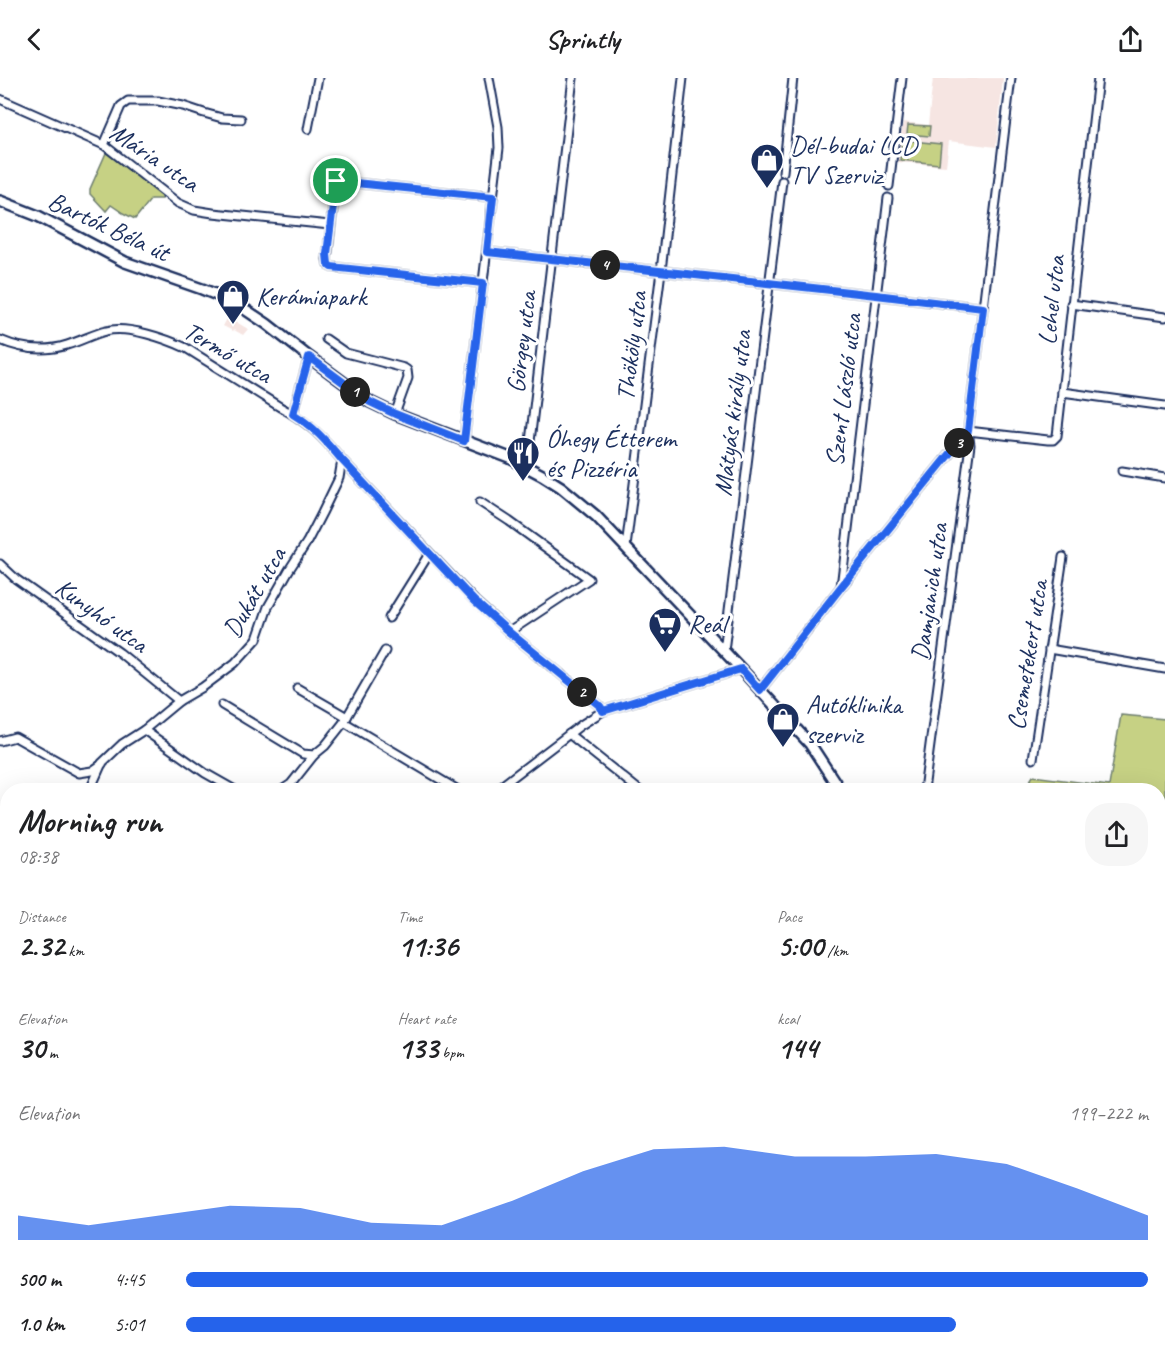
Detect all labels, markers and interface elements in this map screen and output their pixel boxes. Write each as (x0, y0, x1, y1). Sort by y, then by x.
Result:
text: Sprintly (546, 22, 619, 56)
icon: back (18, 23, 51, 56)
icon: share (1114, 23, 1147, 56)
street label: Mária utca (104, 116, 207, 200)
place label: Dél-budai LCD TV Szerviz (790, 129, 920, 192)
shop icon: Dél-budai LCD TV Szerviz (749, 142, 785, 189)
pin (310, 155, 361, 206)
icon: arrive (319, 164, 352, 197)
street label: Bartók Béla út (43, 184, 177, 270)
pin: 4 (590, 250, 620, 280)
street label: Lehel utca (1030, 252, 1073, 346)
text: 4 (601, 255, 609, 275)
shop icon: Kerámiapark (215, 278, 251, 325)
place label: Kerámiapark (256, 280, 369, 313)
street label: Görgey utca (499, 287, 544, 395)
street label: Thököly utca (608, 288, 655, 403)
street label: Szent László utca (818, 310, 869, 468)
street label: Termő utca (178, 314, 279, 392)
street label: Mátyás király utca (706, 327, 759, 498)
pin: 1 (340, 377, 370, 407)
text: 1 (351, 382, 359, 402)
place label: Óhegy Étterem és Pizzéria (546, 422, 679, 485)
pin: 3 (944, 428, 974, 458)
text: 3 (955, 433, 963, 453)
restaurant icon: Óhegy Étterem és Pizzéria (505, 435, 541, 482)
street label: Damjanich utca (904, 520, 956, 663)
street label: Dukát utca (215, 540, 294, 643)
street label: Kunyhó utca (49, 571, 156, 661)
street label: Csemetekert utca (999, 576, 1056, 732)
supermarket icon: Reál (647, 606, 683, 653)
place label: Reál (688, 608, 731, 641)
pin: 2 (567, 677, 597, 707)
text: 2 (578, 682, 586, 702)
place label: Autóklinika szerviz (806, 688, 904, 751)
shop icon: Autóklinika szerviz (765, 701, 801, 748)
text: Morning run (18, 800, 162, 842)
button: share (1085, 803, 1148, 866)
text: 08:38 (18, 844, 58, 869)
text: Distance (18, 907, 66, 927)
text: Time (398, 907, 422, 927)
text: Pace (777, 907, 802, 927)
text: 2.32 (18, 927, 64, 965)
text: 11:36 (398, 927, 458, 965)
text: 5:00 (777, 927, 823, 965)
text: km (64, 941, 84, 961)
text: /km (823, 941, 848, 961)
text: Elevation (18, 1009, 67, 1029)
text: Heart rate (398, 1009, 456, 1029)
text: kcal (777, 1009, 798, 1029)
text: 30 (18, 1029, 45, 1067)
text: 133 (398, 1029, 438, 1067)
text: 144 (777, 1029, 818, 1067)
text: m (45, 1043, 58, 1063)
text: bpm (438, 1043, 464, 1063)
text: Elevation (18, 1101, 80, 1126)
text: 199–222 m (1069, 1101, 1148, 1126)
text: 500 m (18, 1267, 61, 1292)
text: 4:45 (114, 1267, 145, 1292)
text: 1.0 km (18, 1312, 65, 1337)
text: 5:01 (114, 1312, 145, 1337)

